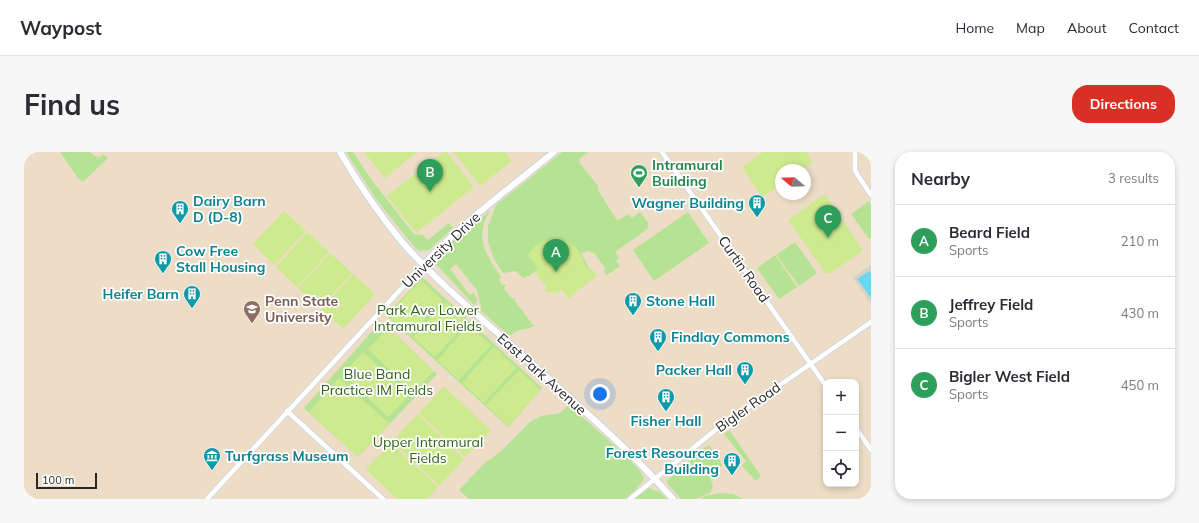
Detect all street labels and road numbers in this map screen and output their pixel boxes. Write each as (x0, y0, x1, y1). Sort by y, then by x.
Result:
street label: University Drive (398, 208, 484, 292)
street label: Curtin Road (714, 232, 774, 306)
street label: East Park Avenue (494, 329, 590, 419)
street label: Bigler Road (712, 378, 784, 436)

